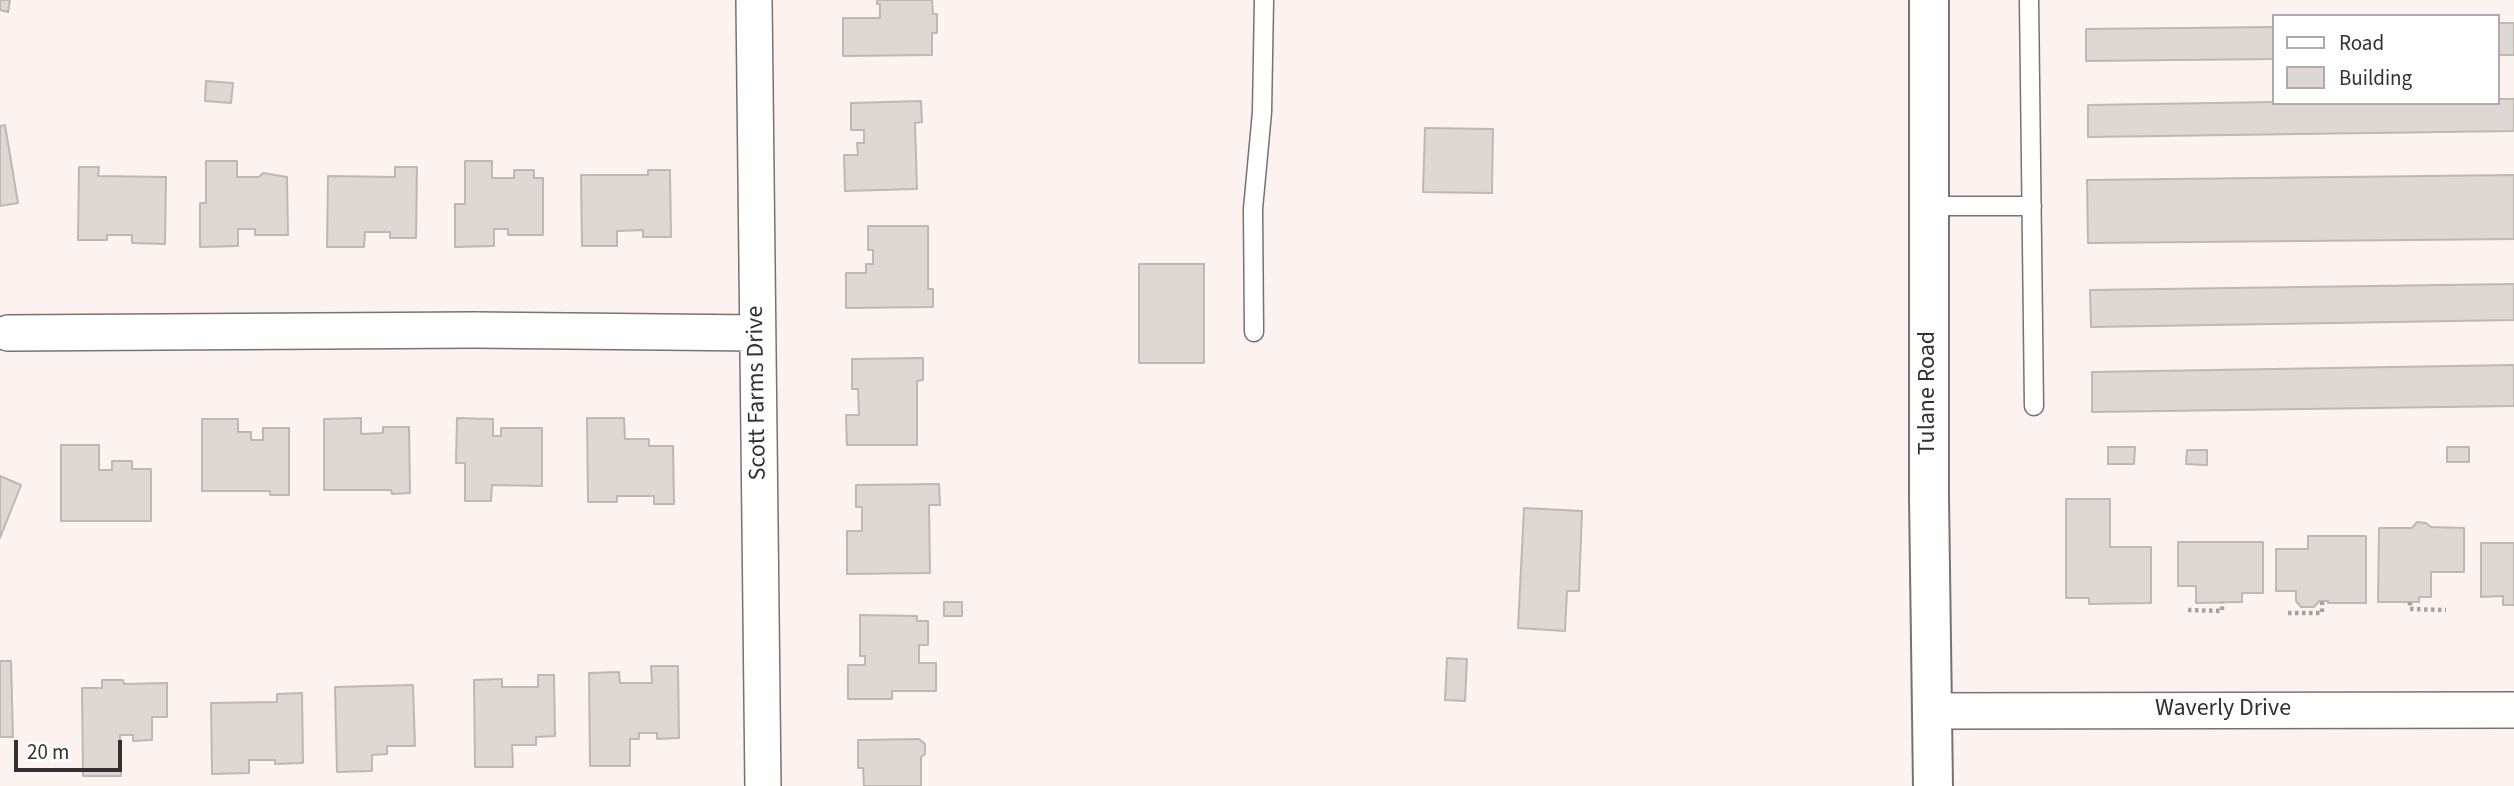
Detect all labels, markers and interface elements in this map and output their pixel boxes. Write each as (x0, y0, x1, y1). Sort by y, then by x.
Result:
legend (2272, 14, 2500, 105)
text: Road (2339, 28, 2384, 58)
text: Building (2339, 63, 2412, 93)
street label: Scott Farms Drive (742, 305, 774, 481)
street label: Tulane Road (1915, 331, 1943, 455)
street label: Waverly Drive (2155, 696, 2291, 724)
scale bar (18, 726, 126, 770)
text: 20 m (27, 737, 69, 767)

